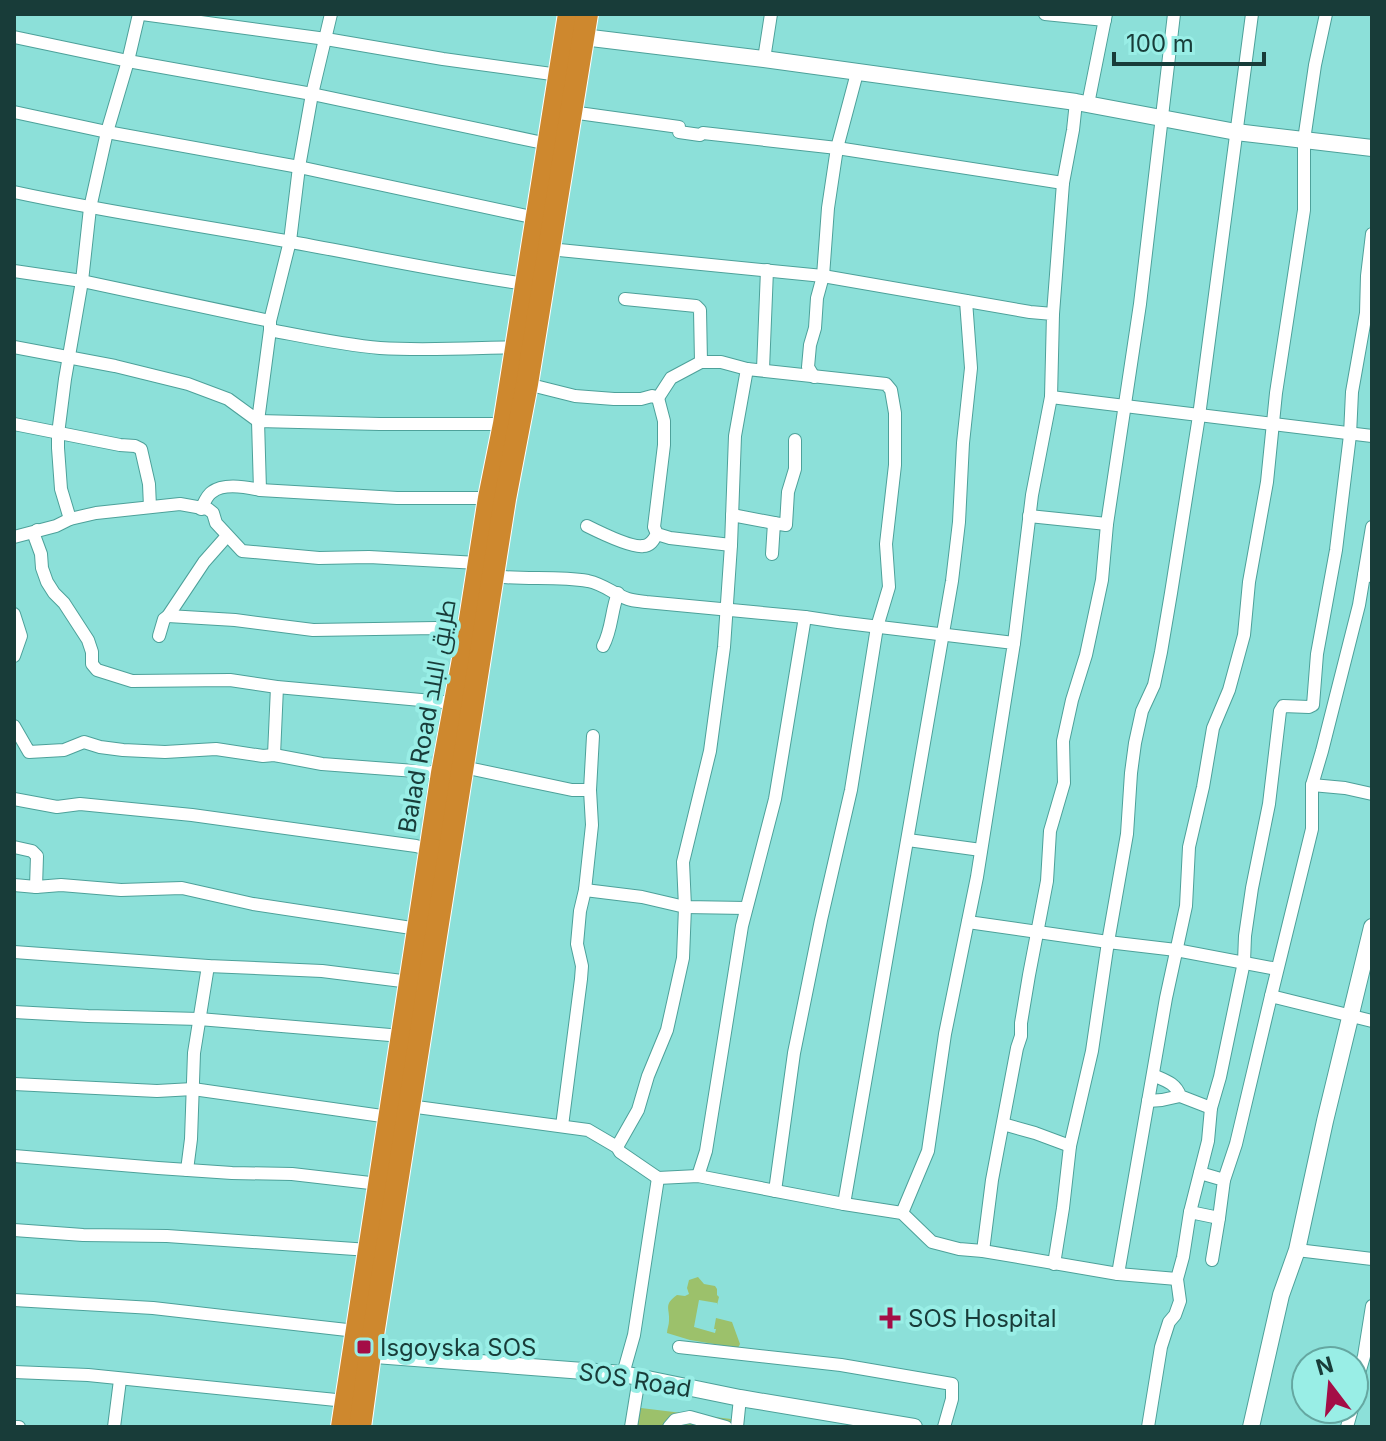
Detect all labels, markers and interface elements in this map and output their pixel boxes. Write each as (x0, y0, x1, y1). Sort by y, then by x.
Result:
scale bar (1114, 16, 1264, 66)
text: 100 m (1126, 29, 1194, 58)
street label: Balad Road طريق البلد (392, 597, 463, 835)
place label: SOS Hospital (908, 1304, 1057, 1333)
marker: SOS Hospital (879, 1307, 901, 1329)
place label: Isgoyska SOS (380, 1333, 536, 1362)
marker: Isgoyska SOS (355, 1338, 373, 1356)
north arrow (1290, 1345, 1370, 1425)
text: N (1313, 1351, 1336, 1381)
street label: SOS Road (577, 1357, 693, 1403)

